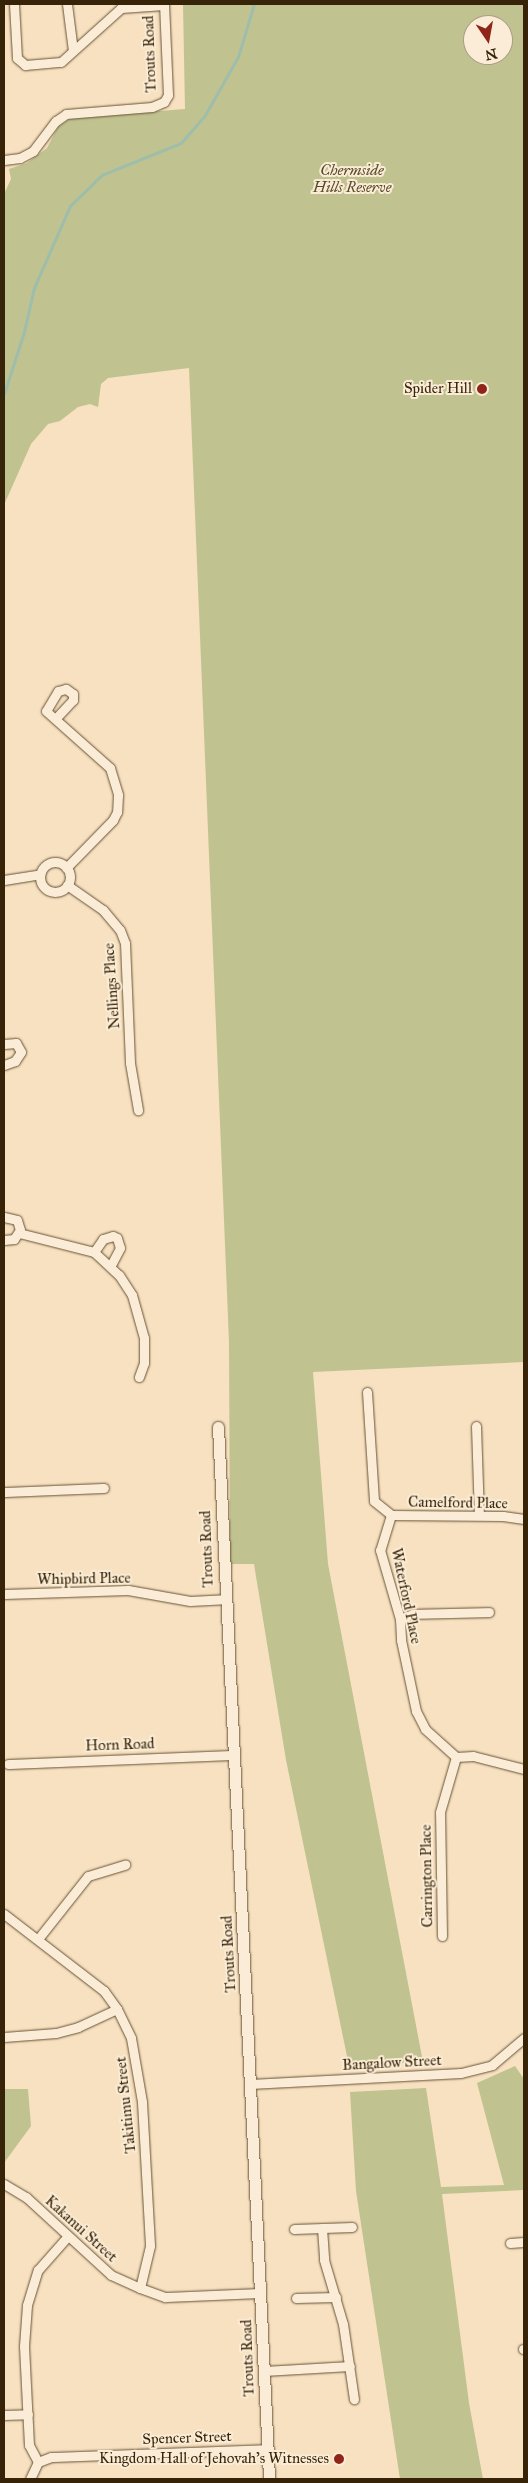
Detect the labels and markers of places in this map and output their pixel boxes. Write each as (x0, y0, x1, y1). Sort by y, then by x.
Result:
place label: Spider Hill (404, 380, 472, 398)
marker: Spider Hill (476, 383, 488, 395)
place label: Kingdom Hall of Jehovah's Witnesses (99, 2450, 329, 2468)
marker: Kingdom Hall of Jehovah's Witnesses (333, 2453, 345, 2465)

